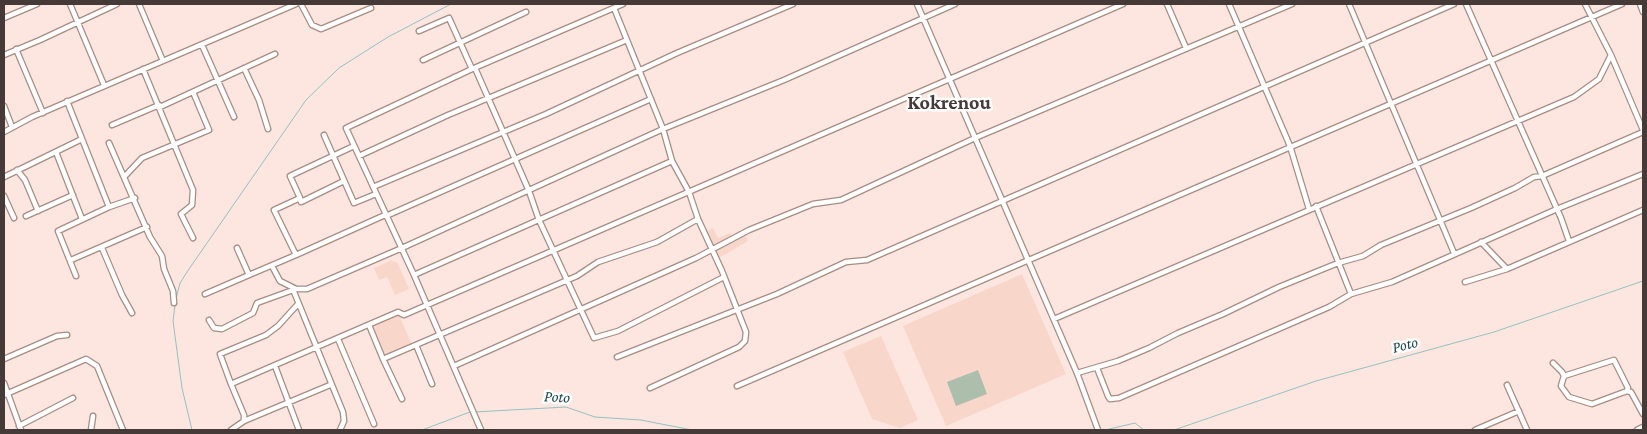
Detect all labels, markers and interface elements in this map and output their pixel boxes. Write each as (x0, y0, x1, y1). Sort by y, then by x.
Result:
district label: Kokrenou (907, 91, 991, 115)
water label: Poto (1390, 332, 1420, 358)
water label: Poto (543, 387, 571, 407)

